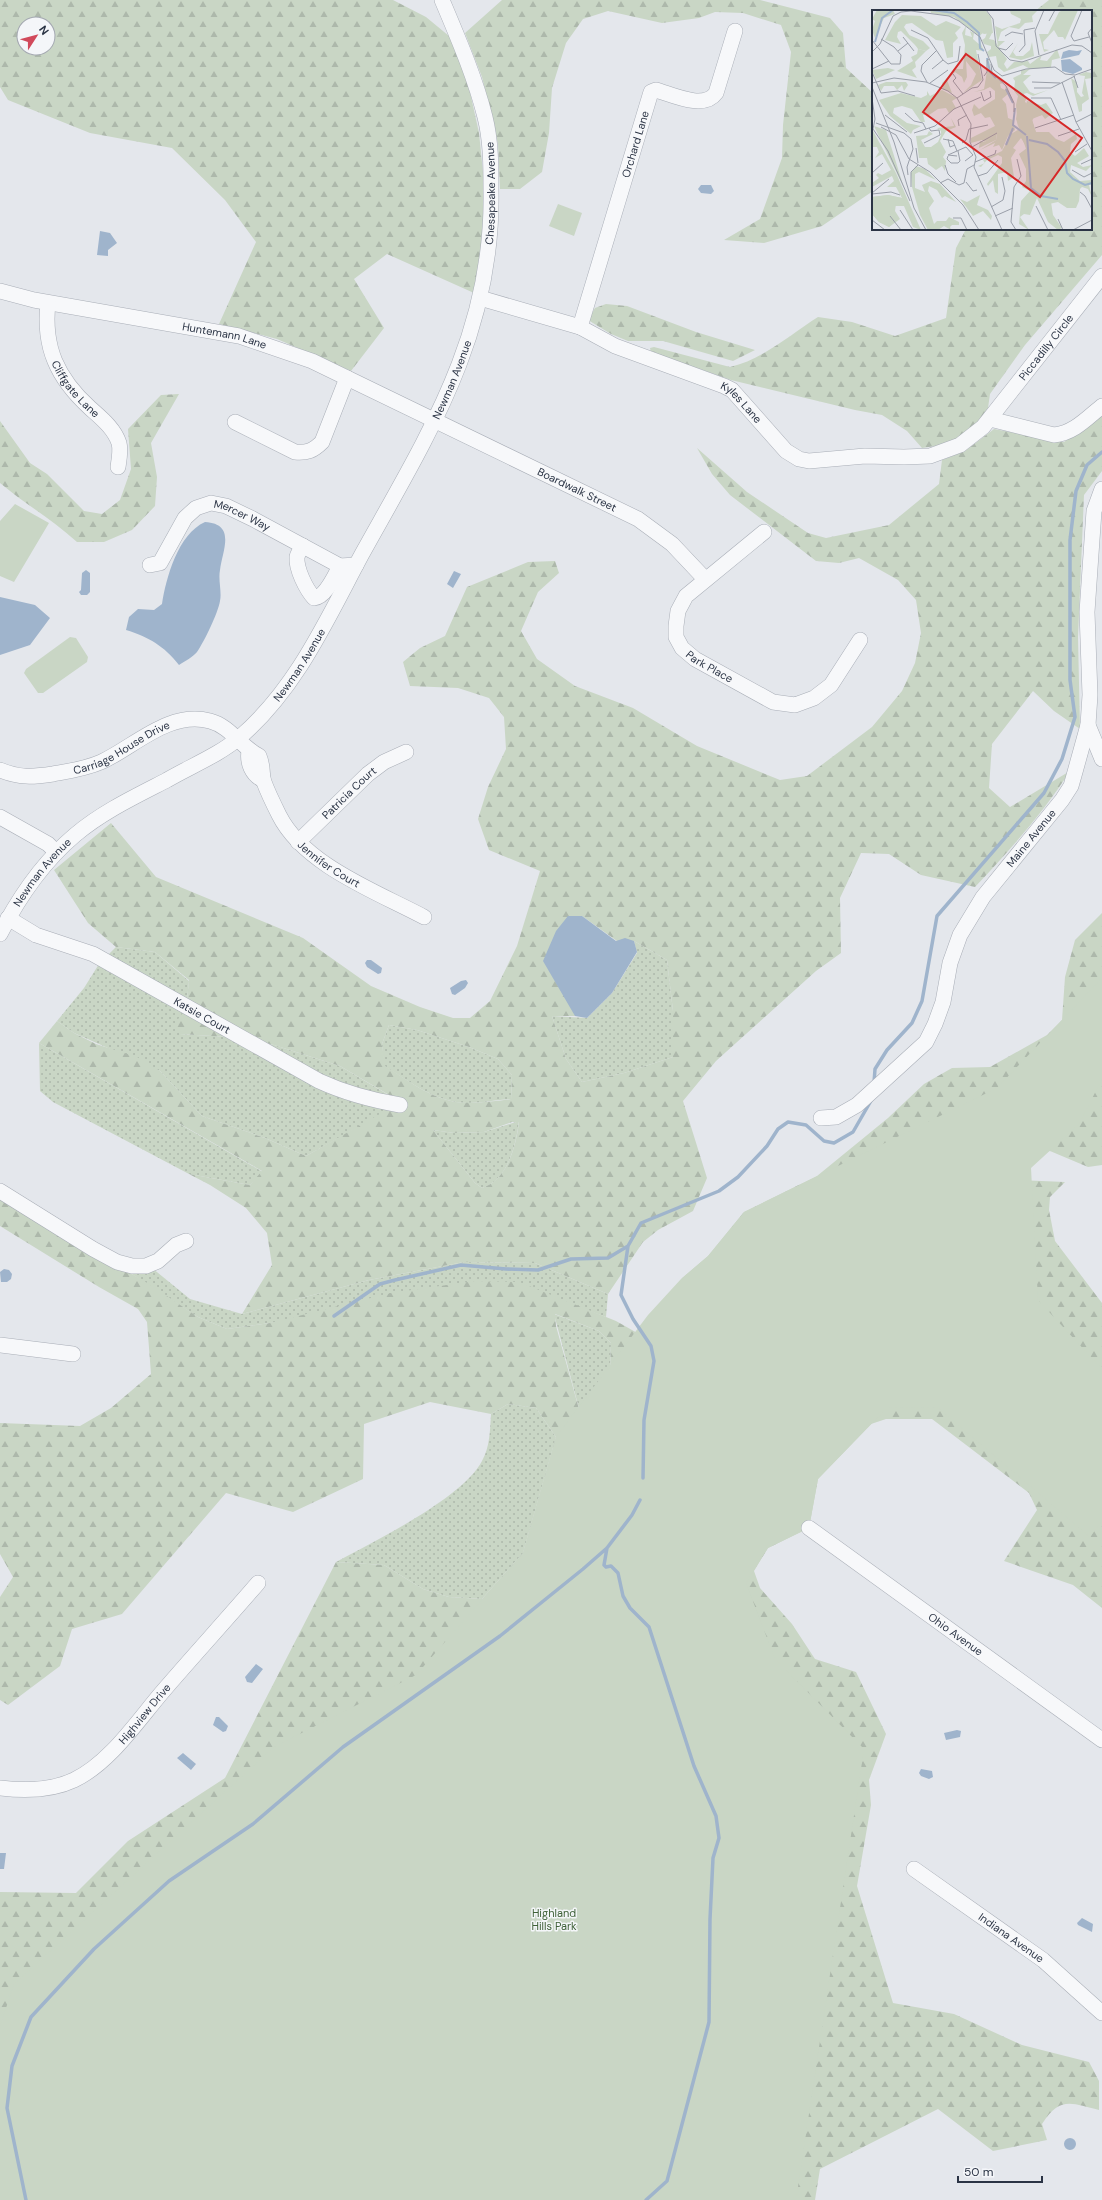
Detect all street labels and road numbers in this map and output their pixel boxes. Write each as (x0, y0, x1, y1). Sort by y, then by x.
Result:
street label: Orchard Lane (619, 109, 652, 179)
street label: Chesapeake Avenue (482, 141, 498, 245)
street label: Piccadilly Circle (1016, 311, 1076, 383)
street label: Huntemann Lane (181, 319, 269, 352)
street label: Newman Avenue (429, 338, 474, 421)
street label: Cliffgate Lane (48, 358, 103, 420)
street label: Kyles Lane (718, 378, 765, 426)
street label: Boardwalk Street (535, 464, 619, 515)
street label: Mercer Way (213, 497, 273, 534)
street label: Newman Avenue (270, 626, 328, 704)
street label: Park Place (683, 647, 736, 686)
street label: Carriage House Drive (72, 718, 172, 777)
street label: Patricia Court (319, 763, 379, 822)
street label: Maine Avenue (1003, 806, 1059, 870)
street label: Newman Avenue (10, 835, 74, 909)
street label: Jennifer Court (295, 838, 363, 891)
street label: Katsie Court (171, 994, 233, 1037)
street label: Ohio Avenue (925, 1610, 986, 1659)
street label: Highview Drive (115, 1680, 174, 1747)
street label: Indiana Avenue (976, 1910, 1047, 1966)

